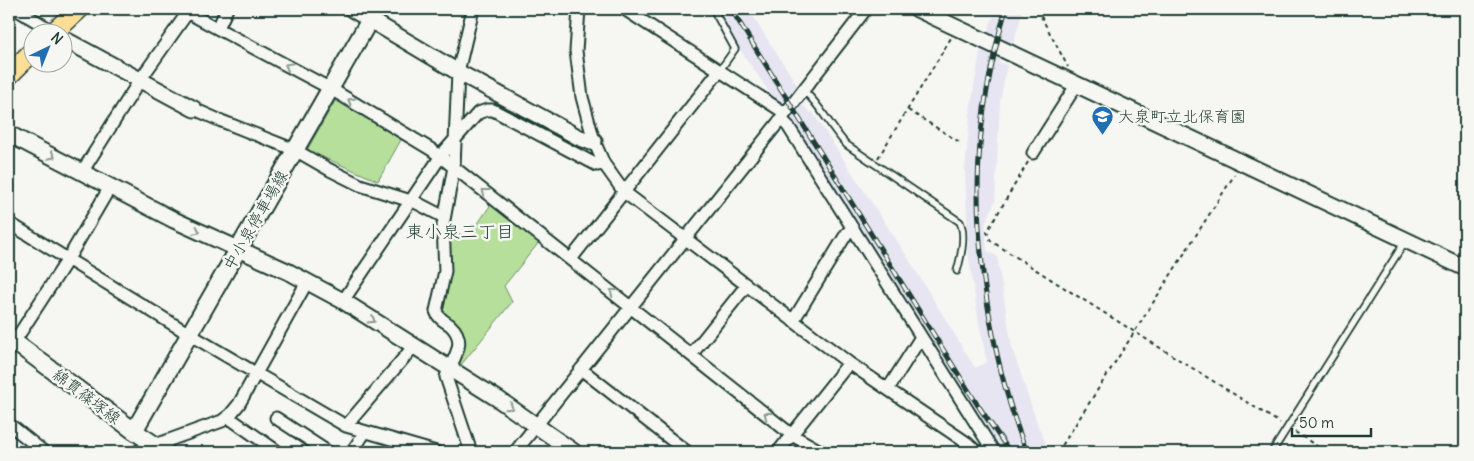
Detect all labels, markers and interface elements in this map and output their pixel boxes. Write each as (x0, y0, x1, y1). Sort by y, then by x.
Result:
north arrow (22, 22, 72, 72)
text: N (47, 29, 67, 48)
one-way arrow (284, 62, 293, 72)
one-way arrow (347, 97, 356, 107)
school or university icon: 大泉町立北保育園 (1090, 104, 1114, 135)
place label: 大泉町立北保育園 (1118, 106, 1246, 126)
one-way arrow (47, 150, 56, 160)
street label: 中小泉停車場線 (218, 166, 292, 274)
one-way arrow (482, 189, 491, 197)
district label: 東小泉三丁目 (406, 220, 514, 243)
one-way arrow (192, 224, 201, 235)
one-way arrow (609, 289, 618, 298)
one-way arrow (367, 314, 376, 323)
street label: 綿貫篠塚線 (49, 364, 125, 428)
one-way arrow (504, 401, 513, 410)
scale bar (1292, 406, 1370, 438)
one-way arrow (764, 412, 773, 421)
text: 50 m (1299, 413, 1334, 432)

